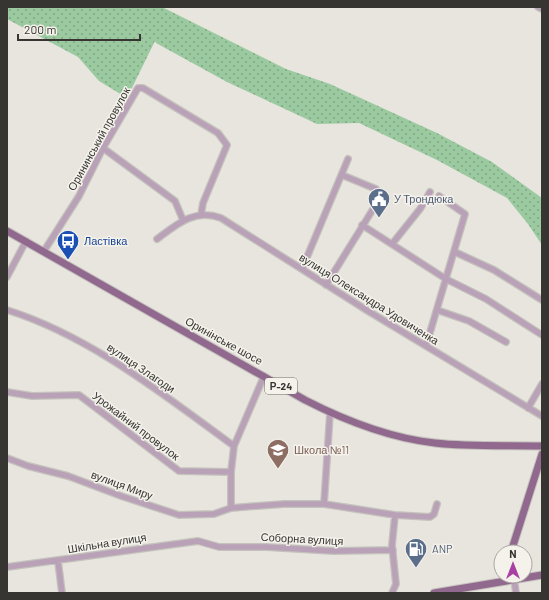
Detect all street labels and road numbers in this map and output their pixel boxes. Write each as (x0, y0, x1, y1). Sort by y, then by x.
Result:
street label: Орининський провулок (65, 85, 132, 193)
street label: вулиця Олександра Удовиченка (297, 250, 442, 347)
street label: Оринінське шосе (183, 314, 265, 367)
street label: вулиця Злагоди (105, 340, 178, 395)
road number: Р-24 (265, 378, 297, 394)
street label: Урожайний провулок (90, 389, 182, 463)
street label: вулиця Миру (90, 467, 155, 502)
street label: Шкільна вулиця (67, 530, 147, 555)
street label: Соборна вулиця (260, 530, 344, 547)

